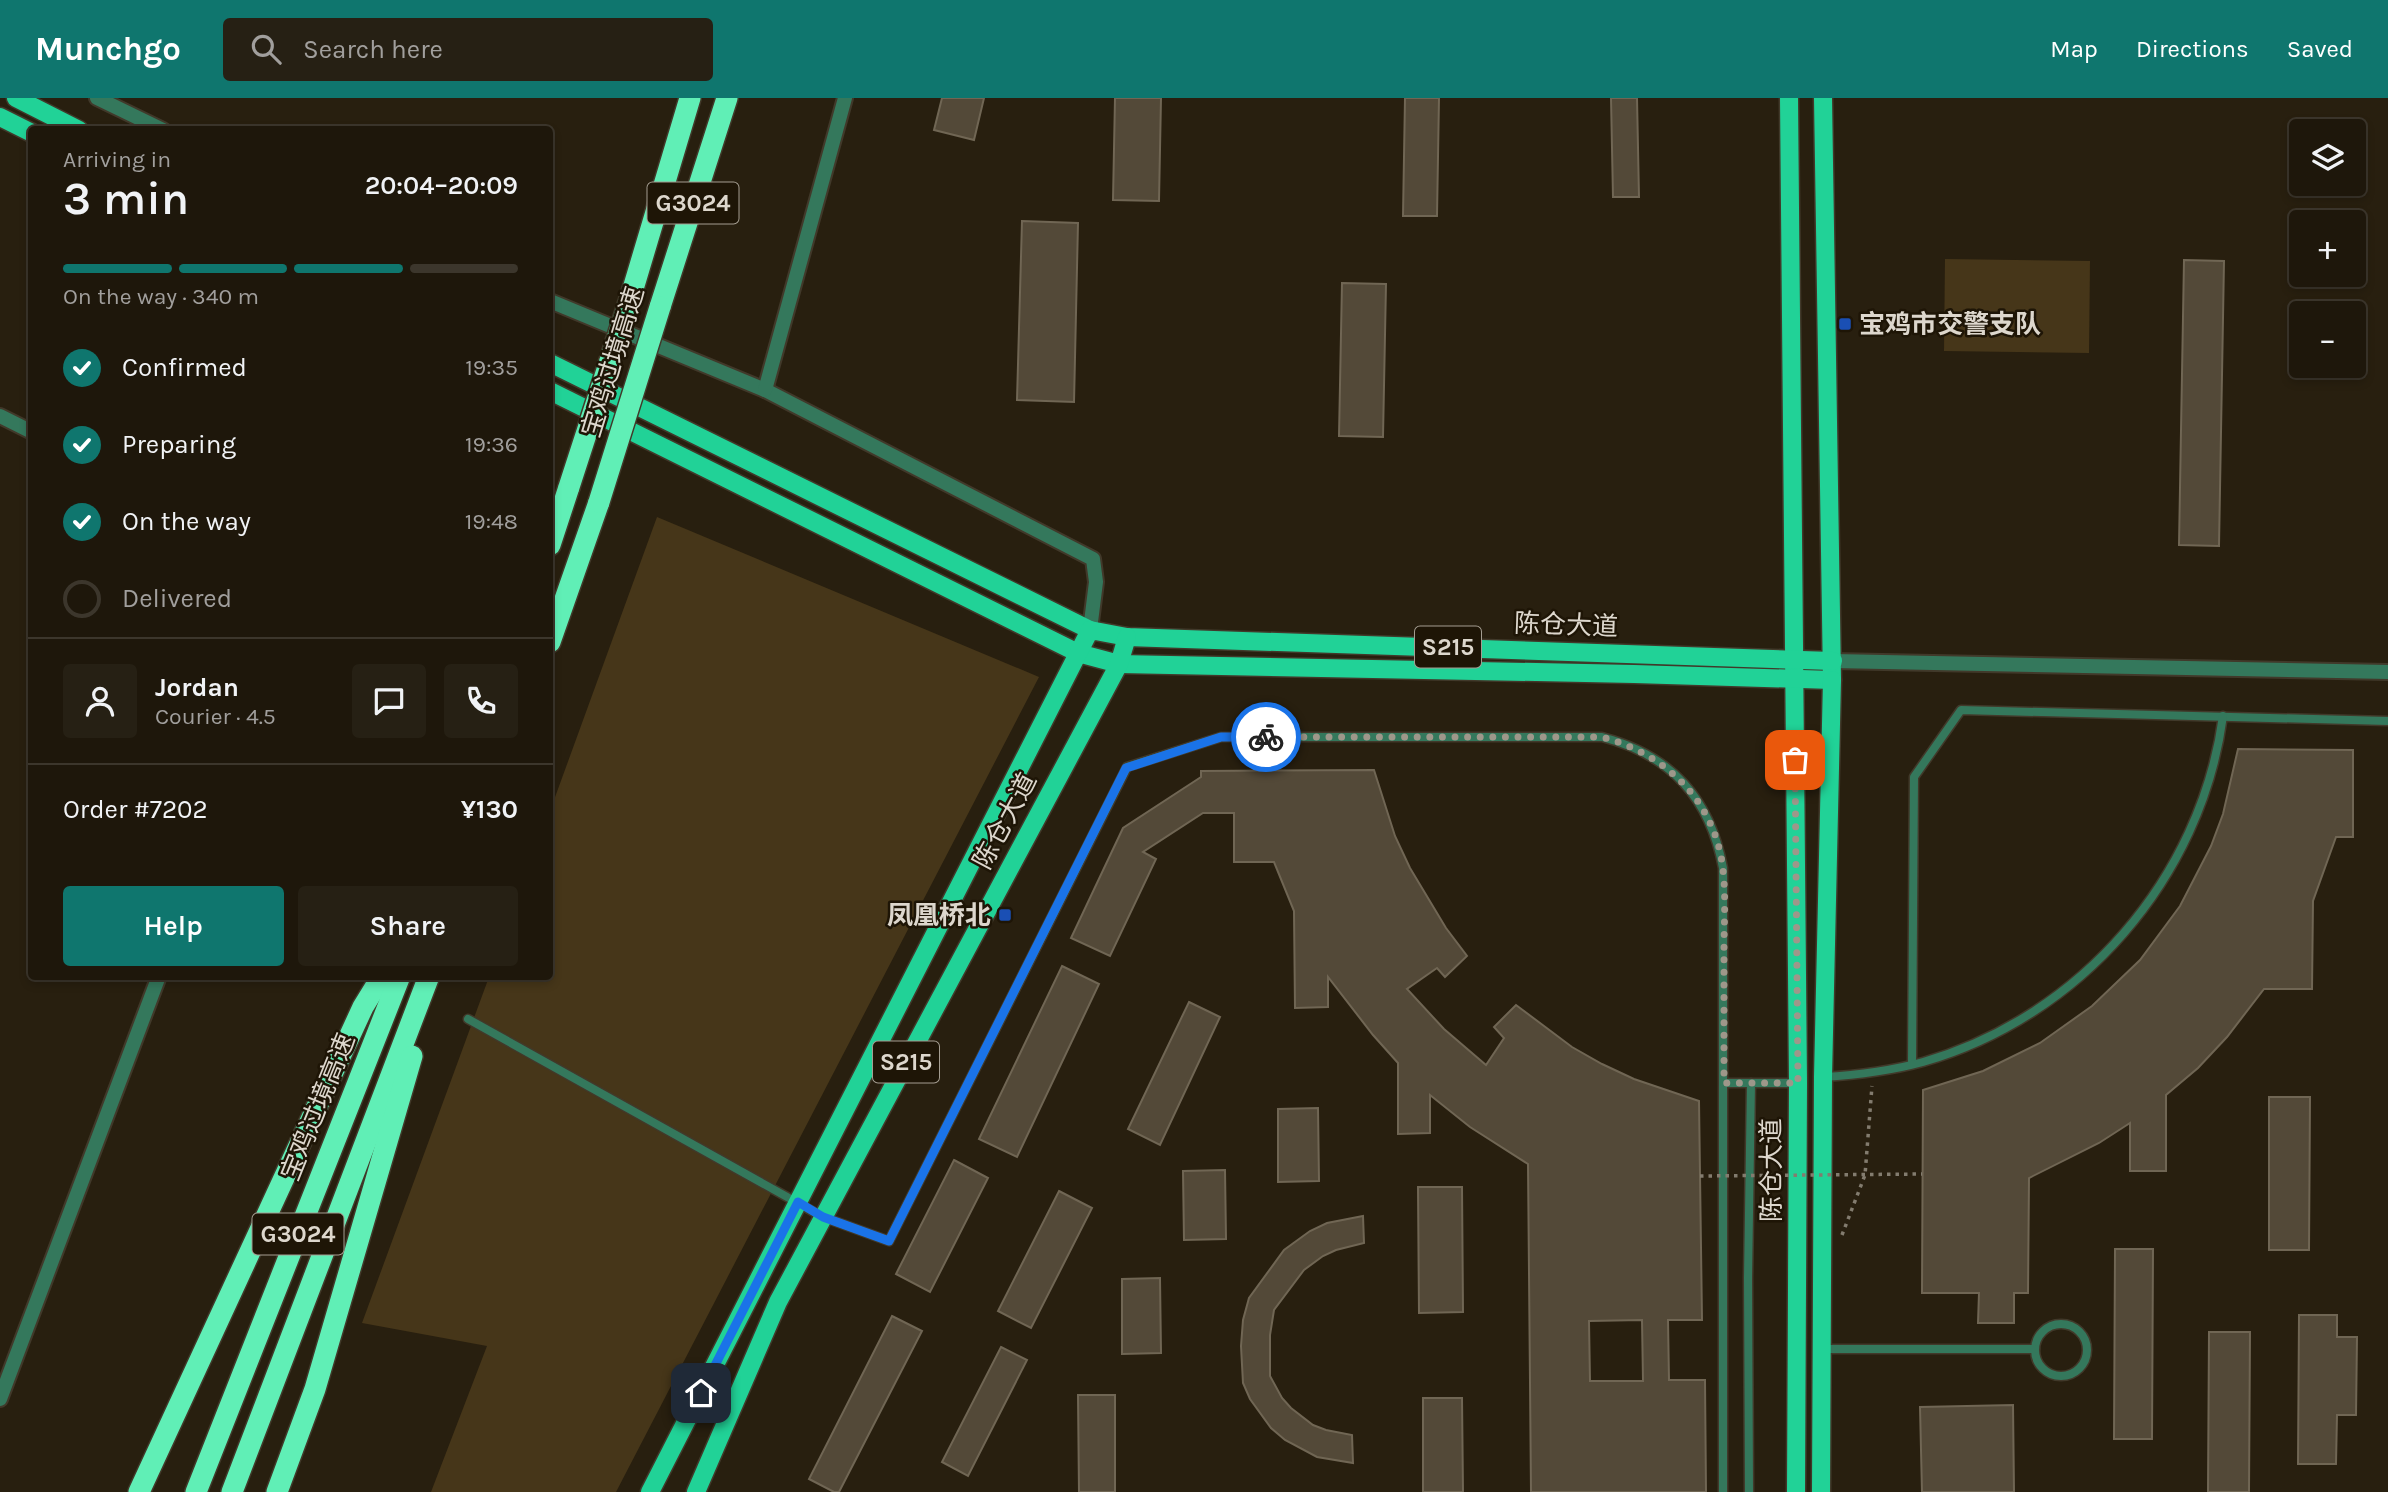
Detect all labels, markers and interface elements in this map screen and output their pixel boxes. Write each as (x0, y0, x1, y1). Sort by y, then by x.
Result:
search box (223, 18, 713, 81)
text: Munchgo (35, 30, 181, 68)
icon: search (247, 30, 285, 68)
text: Search here (303, 34, 443, 65)
text: Map (2050, 35, 2098, 63)
text: Directions (2136, 35, 2249, 63)
text: Saved (2287, 35, 2353, 63)
map controls (2289, 119, 2366, 378)
button: layers (2289, 119, 2366, 196)
text: Arriving in (63, 146, 171, 173)
text: 20:04–20:09 (365, 170, 518, 201)
text: 3 min (63, 172, 189, 226)
road number: G3024 (648, 182, 738, 223)
button: + (2289, 210, 2366, 287)
text: On the way · 340 m (63, 283, 259, 310)
street label: 宝鸡过境高速 (575, 283, 651, 441)
button: − (2289, 301, 2366, 378)
place label: 宝鸡市交警支队 (1859, 309, 2041, 340)
marker: 宝鸡市交警支队 (1837, 316, 1853, 332)
icon: check (63, 349, 101, 387)
text: Confirmed (122, 352, 247, 383)
text: 19:35 (465, 354, 518, 381)
icon: check (63, 426, 101, 464)
text: Preparing (122, 429, 236, 460)
text: 19:36 (465, 431, 518, 458)
icon: check (63, 503, 101, 541)
text: On the way (122, 506, 251, 537)
text: 19:48 (465, 508, 518, 535)
text: Delivered (122, 583, 232, 614)
street label: 陈仓大道 (1513, 608, 1619, 642)
road number: S215 (1415, 626, 1481, 668)
button: person (63, 664, 137, 738)
button: chat (352, 664, 426, 738)
button: phone (444, 664, 518, 738)
text: Jordan (155, 672, 239, 703)
courier (1231, 702, 1301, 772)
text: Courier · 4.5 (155, 703, 276, 730)
icon: bike (1247, 718, 1285, 756)
pin (1765, 730, 1825, 790)
icon: bag (1776, 741, 1814, 779)
street label: 陈仓大道 (967, 768, 1043, 874)
text: Order #7202 (63, 794, 208, 825)
text: ¥130 (461, 794, 518, 825)
button: Help (63, 886, 284, 966)
button: Share (298, 886, 518, 966)
place label: 凤凰桥北 (887, 900, 991, 931)
marker: 凤凰桥北 (997, 907, 1013, 923)
street label: 宝鸡过境高速 (274, 1029, 362, 1185)
road number: S215 (873, 1042, 939, 1082)
street label: 陈仓大道 (1756, 1118, 1787, 1222)
road number: G3024 (252, 1214, 344, 1254)
pin (671, 1363, 731, 1423)
icon: home (682, 1374, 720, 1412)

